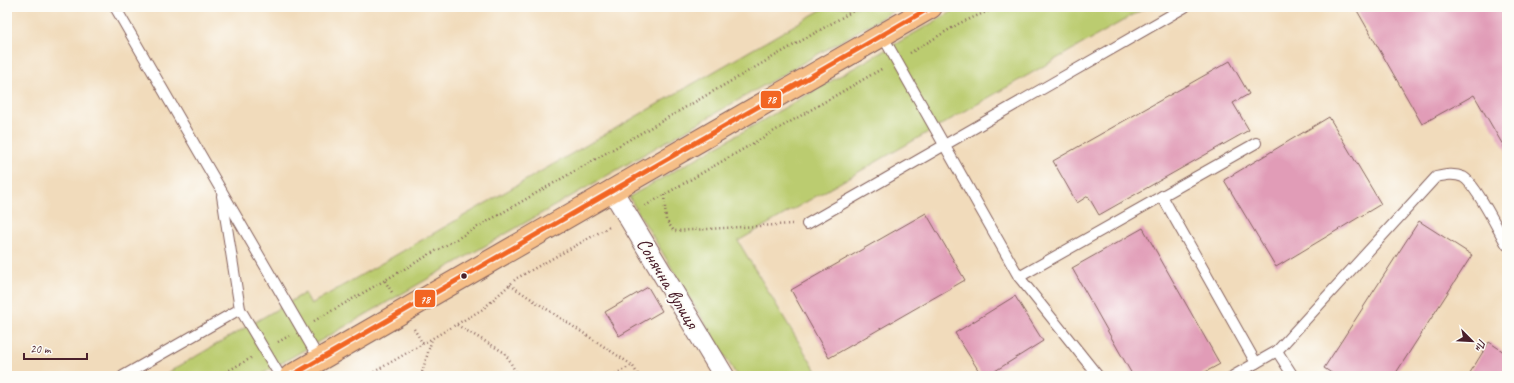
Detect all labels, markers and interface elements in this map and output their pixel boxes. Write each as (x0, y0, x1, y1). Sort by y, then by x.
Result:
line badge: 78 (760, 90, 782, 109)
text: 78 (766, 92, 778, 106)
street label: Сонячна вулиця (631, 233, 706, 335)
unlabelled marker (459, 271, 469, 281)
line badge: 78 (414, 289, 436, 308)
text: 78 (420, 292, 432, 306)
north arrow (1452, 321, 1492, 361)
scale bar (24, 335, 87, 361)
text: Пн (1472, 337, 1490, 354)
text: 20 m (30, 341, 52, 357)

